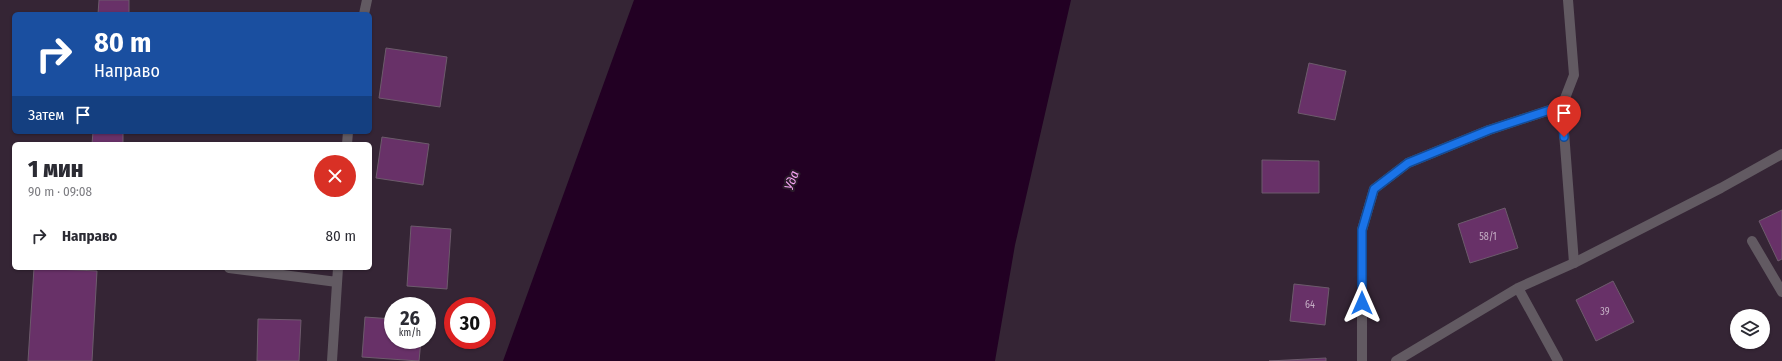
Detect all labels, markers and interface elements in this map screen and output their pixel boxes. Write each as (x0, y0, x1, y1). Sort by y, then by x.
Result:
text: 80 m (94, 26, 151, 59)
icon: right (28, 28, 80, 80)
text: Направо (94, 60, 160, 82)
pin (1547, 96, 1581, 137)
icon: arrive (1553, 102, 1575, 124)
icon: arrive (72, 104, 94, 126)
text: Затем (28, 106, 64, 124)
text: 1 мин (28, 155, 83, 183)
button: close (314, 155, 356, 197)
water label: Уда (781, 168, 802, 192)
text: 90 m · 09:08 (28, 184, 92, 199)
icon: right (28, 225, 50, 247)
text: Направо (62, 227, 117, 245)
text: 80 m (326, 227, 356, 245)
house number: 58/1 (1479, 231, 1497, 243)
position arrow (1341, 282, 1383, 324)
speed limit sign: 30 (444, 297, 496, 349)
house number: 64 (1305, 299, 1315, 311)
text: 26 (400, 306, 420, 330)
house number: 39 (1600, 306, 1610, 318)
map controls (1730, 309, 1770, 349)
button: layers (1730, 309, 1770, 349)
text: km/h (399, 327, 421, 339)

